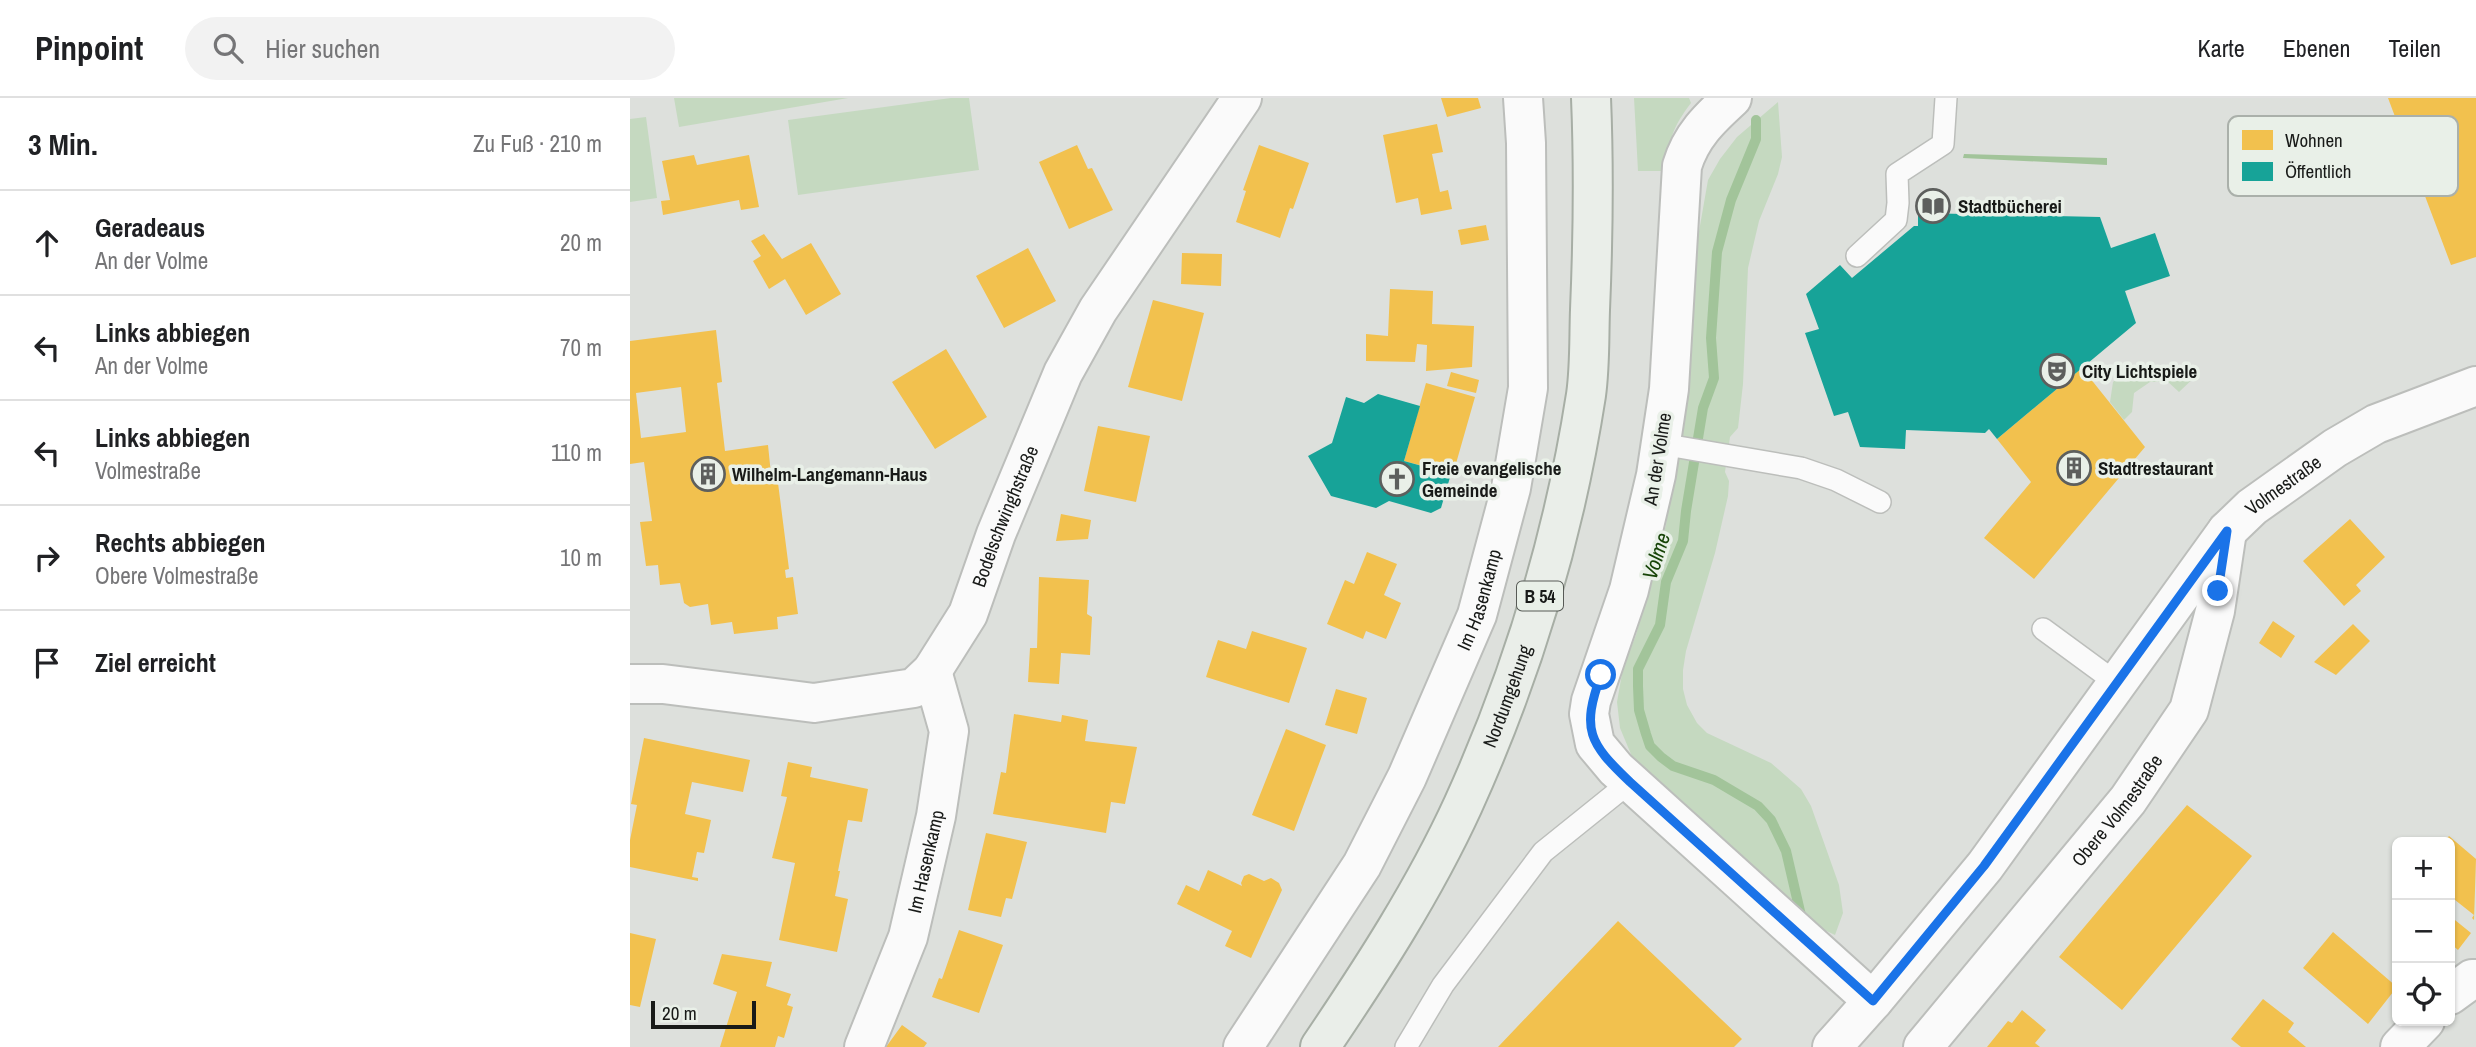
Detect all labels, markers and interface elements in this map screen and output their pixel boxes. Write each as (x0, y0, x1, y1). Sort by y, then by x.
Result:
search box (185, 17, 675, 80)
text: Pinpoint (35, 26, 143, 70)
icon: search (209, 29, 247, 67)
text: Hier suchen (265, 31, 380, 66)
text: Karte (2198, 32, 2245, 64)
text: Ebenen (2283, 32, 2350, 64)
text: Teilen (2388, 32, 2441, 64)
legend (2228, 116, 2458, 196)
text: 3 Min. (28, 124, 98, 164)
text: Wohnen (2285, 127, 2343, 153)
text: Zu Fuß · 210 m (473, 128, 602, 159)
text: Öffentlich (2285, 158, 2351, 184)
library icon: Stadtbücherei (1914, 187, 1952, 225)
place label: Stadtbücherei (1958, 193, 2062, 219)
text: Geradeaus (95, 210, 205, 245)
icon: ahead (28, 224, 66, 262)
text: 20 m (560, 227, 602, 258)
text: An der Volme (95, 245, 208, 276)
text: Links abbiegen (95, 315, 250, 350)
icon: left (28, 329, 66, 367)
text: 70 m (560, 332, 602, 363)
text: An der Volme (95, 350, 208, 381)
theatre icon: City Lichtspiele (2038, 352, 2076, 390)
place label: City Lichtspiele (2082, 358, 2197, 384)
street label: An der Volme (1637, 411, 1677, 508)
text: Links abbiegen (95, 420, 250, 455)
icon: left (28, 434, 66, 472)
text: 110 m (551, 437, 602, 468)
street label: Bodelschwinghstraße (965, 442, 1044, 590)
building icon: Stadtrestaurant (2055, 449, 2093, 487)
street label: Volmestraße (2239, 449, 2326, 520)
text: Volmestraße (95, 455, 201, 486)
building icon: Wilhelm-Langemann-Haus (689, 455, 727, 493)
place label: Freie evangelische Gemeinde (1422, 455, 1562, 503)
place label: Stadtrestaurant (2098, 455, 2213, 481)
church icon: Freie evangelische Gemeinde (1378, 460, 1416, 498)
place label: Wilhelm-Langemann-Haus (732, 461, 928, 487)
text: Rechts abbiegen (95, 525, 266, 560)
water label: Volme (1635, 529, 1677, 583)
icon: right (28, 539, 66, 577)
text: 10 m (560, 542, 602, 573)
street label: Im Hasenkamp (1450, 546, 1507, 654)
text: Obere Volmestraße (95, 560, 259, 591)
route end (2202, 575, 2233, 606)
road number: B 54 (1517, 582, 1563, 610)
street label: Nordumgehung (1476, 641, 1538, 751)
icon: arrive (28, 644, 66, 682)
text: Ziel erreicht (95, 645, 216, 680)
route start (1585, 659, 1616, 690)
street label: Obere Volmestraße (2065, 749, 2168, 872)
street label: Im Hasenkamp (901, 808, 950, 915)
map controls (2392, 837, 2455, 1026)
button: + (2392, 837, 2455, 900)
button: − (2392, 900, 2455, 963)
button: locate (2392, 963, 2455, 1026)
scale bar (651, 998, 756, 1030)
text: 20 m (662, 1000, 697, 1026)

